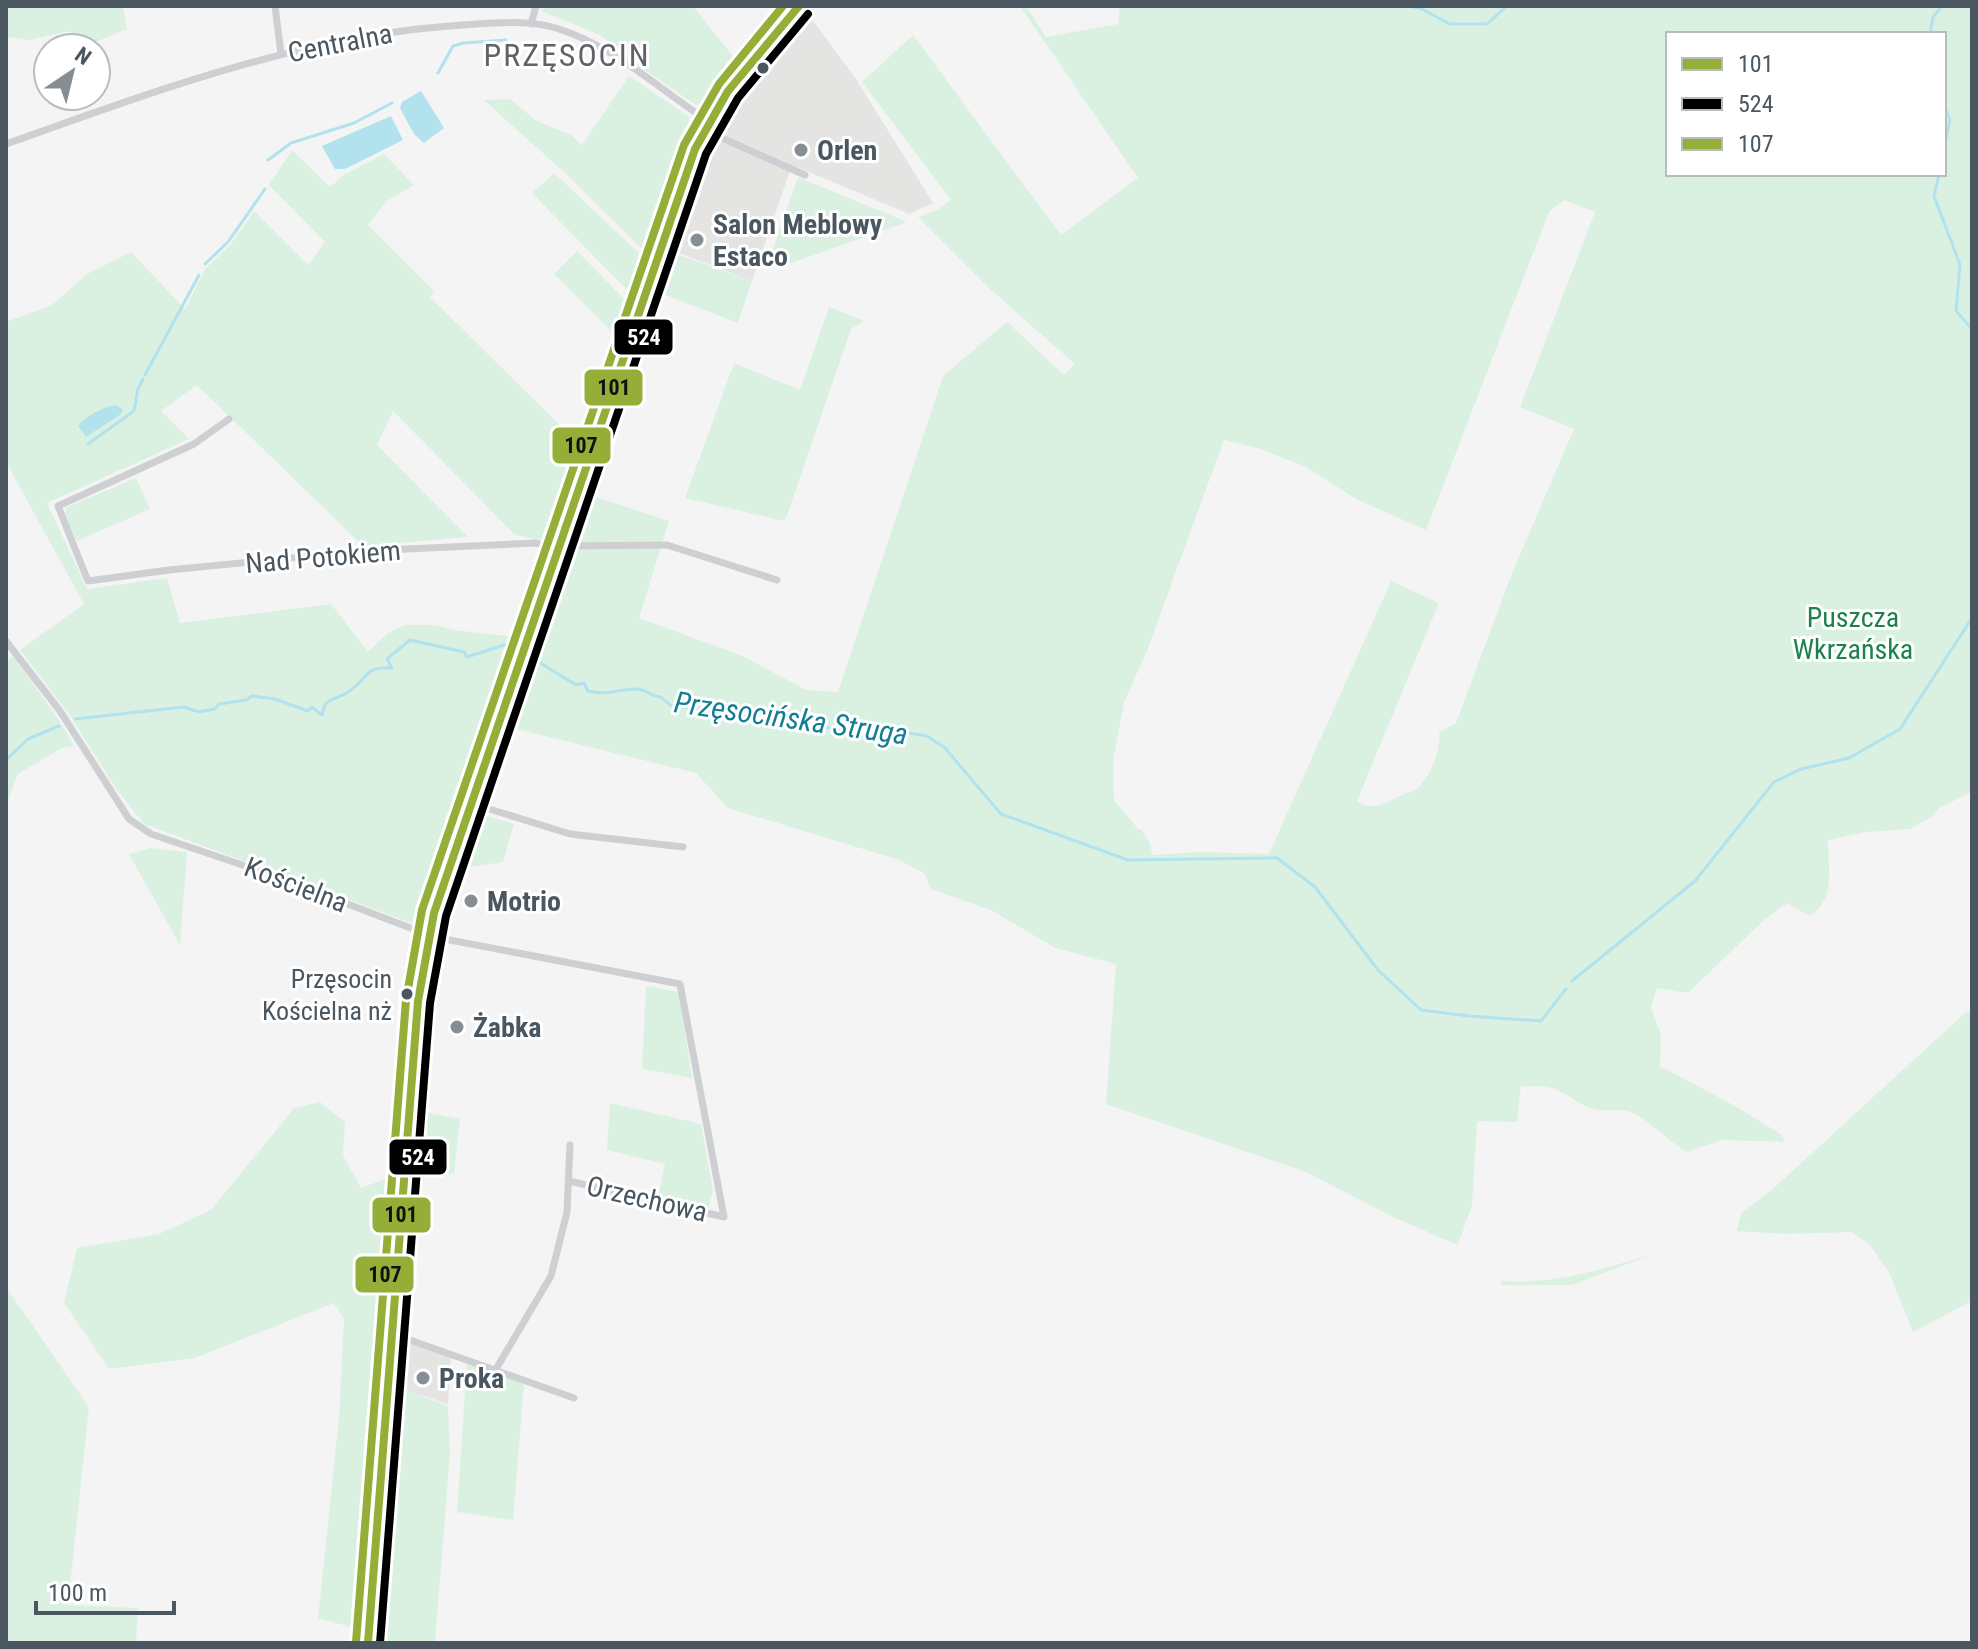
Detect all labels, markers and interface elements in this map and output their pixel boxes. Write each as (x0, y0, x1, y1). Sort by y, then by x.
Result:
street label: Centralna (285, 17, 395, 69)
north arrow (32, 32, 112, 112)
legend (1666, 32, 1946, 176)
district label: PRZĘSOCIN (483, 36, 651, 74)
text: N (70, 42, 96, 70)
text: 101 (1738, 50, 1774, 78)
unlabelled marker (755, 60, 771, 76)
text: 524 (1738, 90, 1774, 118)
text: 107 (1738, 130, 1774, 158)
place label: Orlen (817, 134, 877, 167)
marker: Orlen (792, 141, 810, 159)
place label: Salon Meblowy Estaco (713, 208, 883, 273)
marker: Salon Meblowy Estaco (688, 231, 706, 249)
line badge: 524 (613, 318, 674, 356)
text: 524 (627, 325, 661, 350)
line badge: 101 (583, 368, 644, 407)
text: 101 (597, 375, 631, 400)
line badge: 107 (551, 426, 612, 465)
text: 107 (564, 433, 598, 458)
street label: Nad Potokiem (244, 534, 402, 580)
park label: Puszcza Wkrzańska (1793, 601, 1913, 666)
water label: Przęsocińska Struga (672, 684, 910, 752)
street label: Kościelna (240, 850, 352, 920)
place label: Motrio (487, 885, 561, 918)
marker: Motrio (462, 892, 480, 910)
place label: Przęsocin Kościelna nż (262, 964, 392, 1026)
marker: Przęsocin Kościelna nż (399, 986, 415, 1002)
place label: Żabka (473, 1011, 541, 1044)
marker: Żabka (448, 1018, 466, 1036)
line badge: 524 (388, 1138, 448, 1176)
text: 524 (401, 1145, 435, 1170)
street label: Orzechowa (584, 1169, 710, 1229)
line badge: 101 (371, 1196, 432, 1234)
text: 101 (384, 1202, 418, 1227)
line badge: 107 (354, 1255, 415, 1294)
text: 107 (368, 1262, 402, 1287)
place label: Proka (439, 1362, 504, 1395)
marker: Proka (414, 1369, 432, 1387)
scale bar (36, 1565, 174, 1615)
text: 100 m (48, 1579, 107, 1607)

